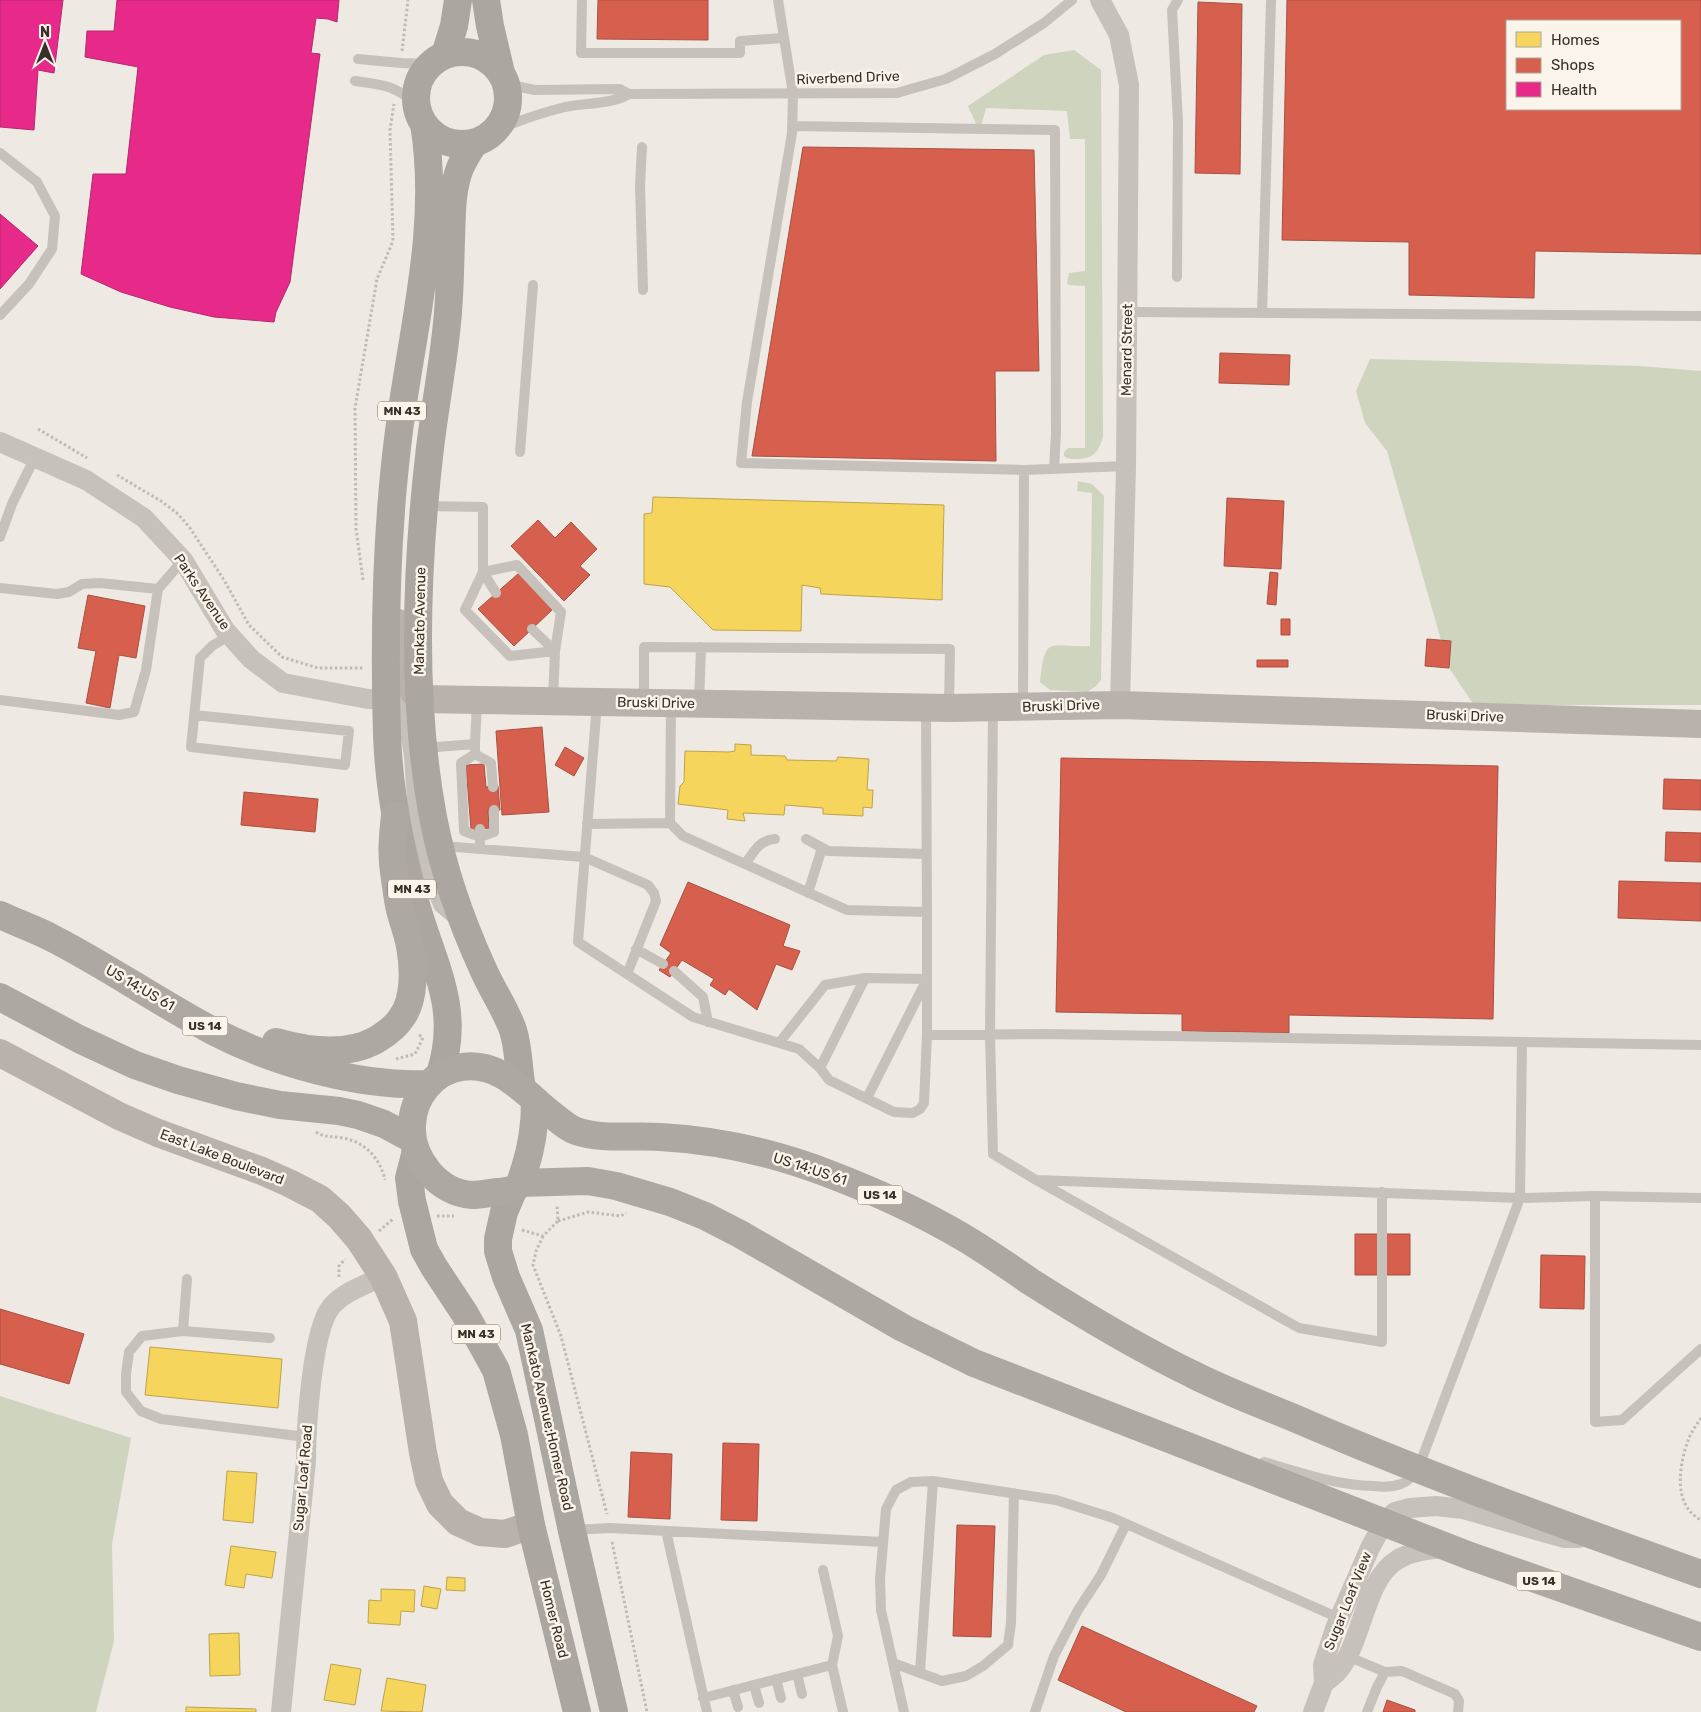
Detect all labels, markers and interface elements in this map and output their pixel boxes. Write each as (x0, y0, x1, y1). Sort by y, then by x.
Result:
north arrow (20, 20, 70, 70)
legend (1506, 20, 1681, 110)
text: N (40, 24, 50, 41)
text: Homes (1551, 31, 1600, 49)
text: Shops (1551, 56, 1595, 74)
street label: Riverbend Drive (796, 68, 900, 88)
text: Health (1551, 81, 1597, 99)
street label: Menard Street (1118, 303, 1136, 396)
road number: MN 43 (378, 402, 426, 421)
street label: Parks Avenue (170, 551, 234, 633)
street label: Mankato Avenue (411, 567, 429, 675)
street label: Bruski Drive (617, 694, 695, 712)
street label: Bruski Drive (1022, 696, 1100, 716)
street label: Bruski Drive (1426, 706, 1504, 726)
road number: MN 43 (388, 880, 436, 899)
street label: US 14;US 61 (103, 962, 177, 1014)
road number: US 14 (182, 1016, 228, 1036)
street label: East Lake Boulevard (158, 1125, 286, 1189)
street label: US 14;US 61 (771, 1149, 849, 1189)
road number: US 14 (858, 1186, 902, 1204)
street label: Mankato Avenue;Homer Road (517, 1322, 577, 1512)
road number: MN 43 (452, 1325, 500, 1344)
street label: Sugar Loaf Road (290, 1424, 316, 1532)
street label: Sugar Loaf View (1321, 1549, 1375, 1653)
road number: US 14 (1516, 1572, 1562, 1590)
street label: Homer Road (536, 1578, 572, 1660)

